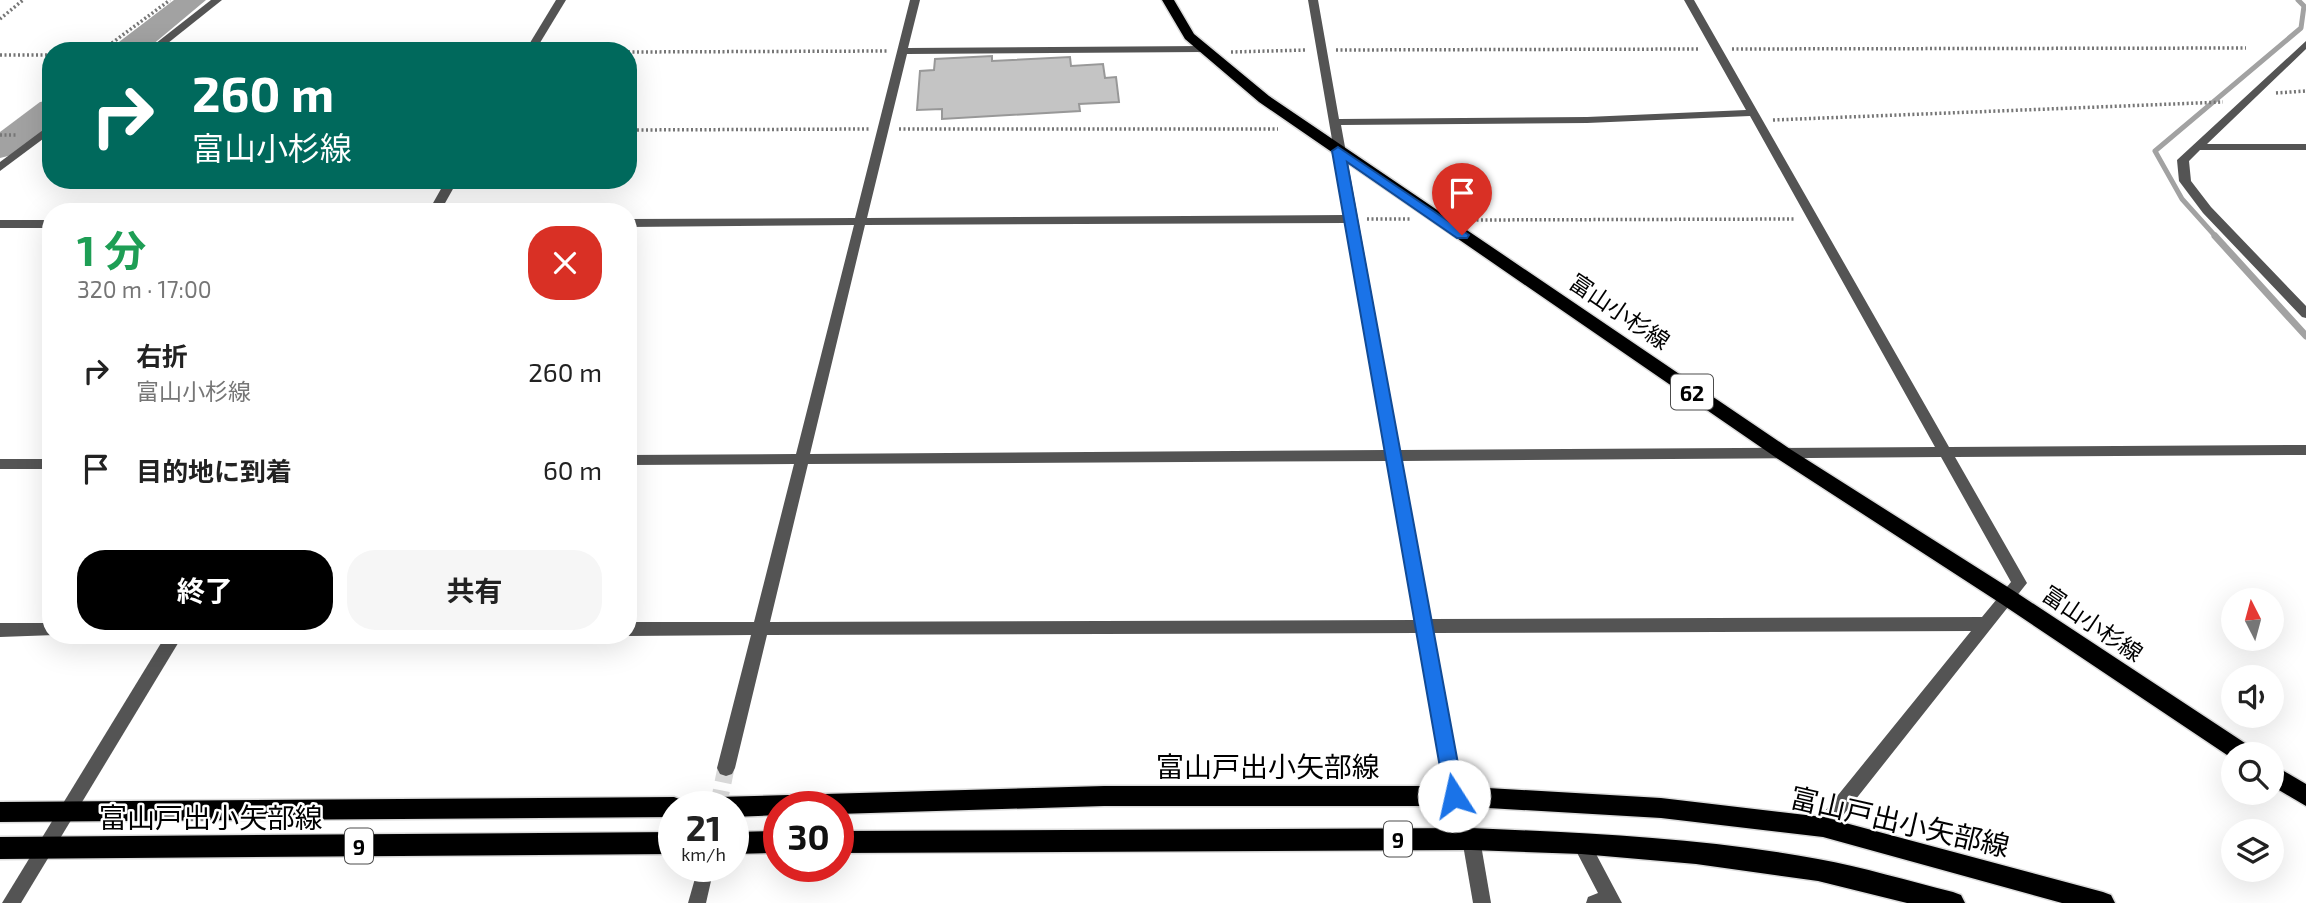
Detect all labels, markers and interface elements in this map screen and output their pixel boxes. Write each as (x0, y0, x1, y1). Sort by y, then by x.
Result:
text: 260 m (192, 63, 334, 122)
icon: right (77, 70, 168, 161)
text: 富山小杉線 (192, 128, 352, 166)
pin (1432, 163, 1492, 235)
icon: arrive (1443, 174, 1481, 212)
text: 1 分 (77, 224, 146, 274)
button: close (528, 226, 602, 300)
street label: 富山小杉線 (1565, 267, 1675, 355)
text: 320 m · 17:00 (77, 275, 212, 303)
text: 右折 (136, 340, 188, 371)
icon: right (77, 352, 115, 390)
text: 260 m (528, 356, 602, 387)
road number: 62 (1671, 374, 1713, 410)
text: 富山小杉線 (136, 377, 251, 405)
icon: arrive (77, 450, 115, 488)
text: 60 m (543, 454, 602, 485)
text: 目的地に到着 (136, 455, 292, 486)
button: 終了 (77, 550, 333, 630)
button: 共有 (347, 550, 602, 630)
street label: 富山小杉線 (2038, 579, 2148, 667)
north arrow (2221, 588, 2284, 651)
map controls (2221, 588, 2284, 882)
button: sound (2221, 665, 2284, 728)
button: search (2221, 742, 2284, 805)
street label: 富山戸出小矢部線 (1156, 749, 1380, 783)
position arrow (1417, 759, 1491, 833)
street label: 富山戸出小矢部線 (1787, 779, 2013, 863)
speed limit sign: 30 (763, 791, 854, 882)
street label: 富山戸出小矢部線 (99, 800, 323, 834)
text: 21 (686, 806, 721, 848)
button: layers (2221, 819, 2284, 882)
road number: 9 (1384, 822, 1412, 856)
road number: 9 (345, 828, 373, 864)
text: km/h (681, 843, 726, 865)

